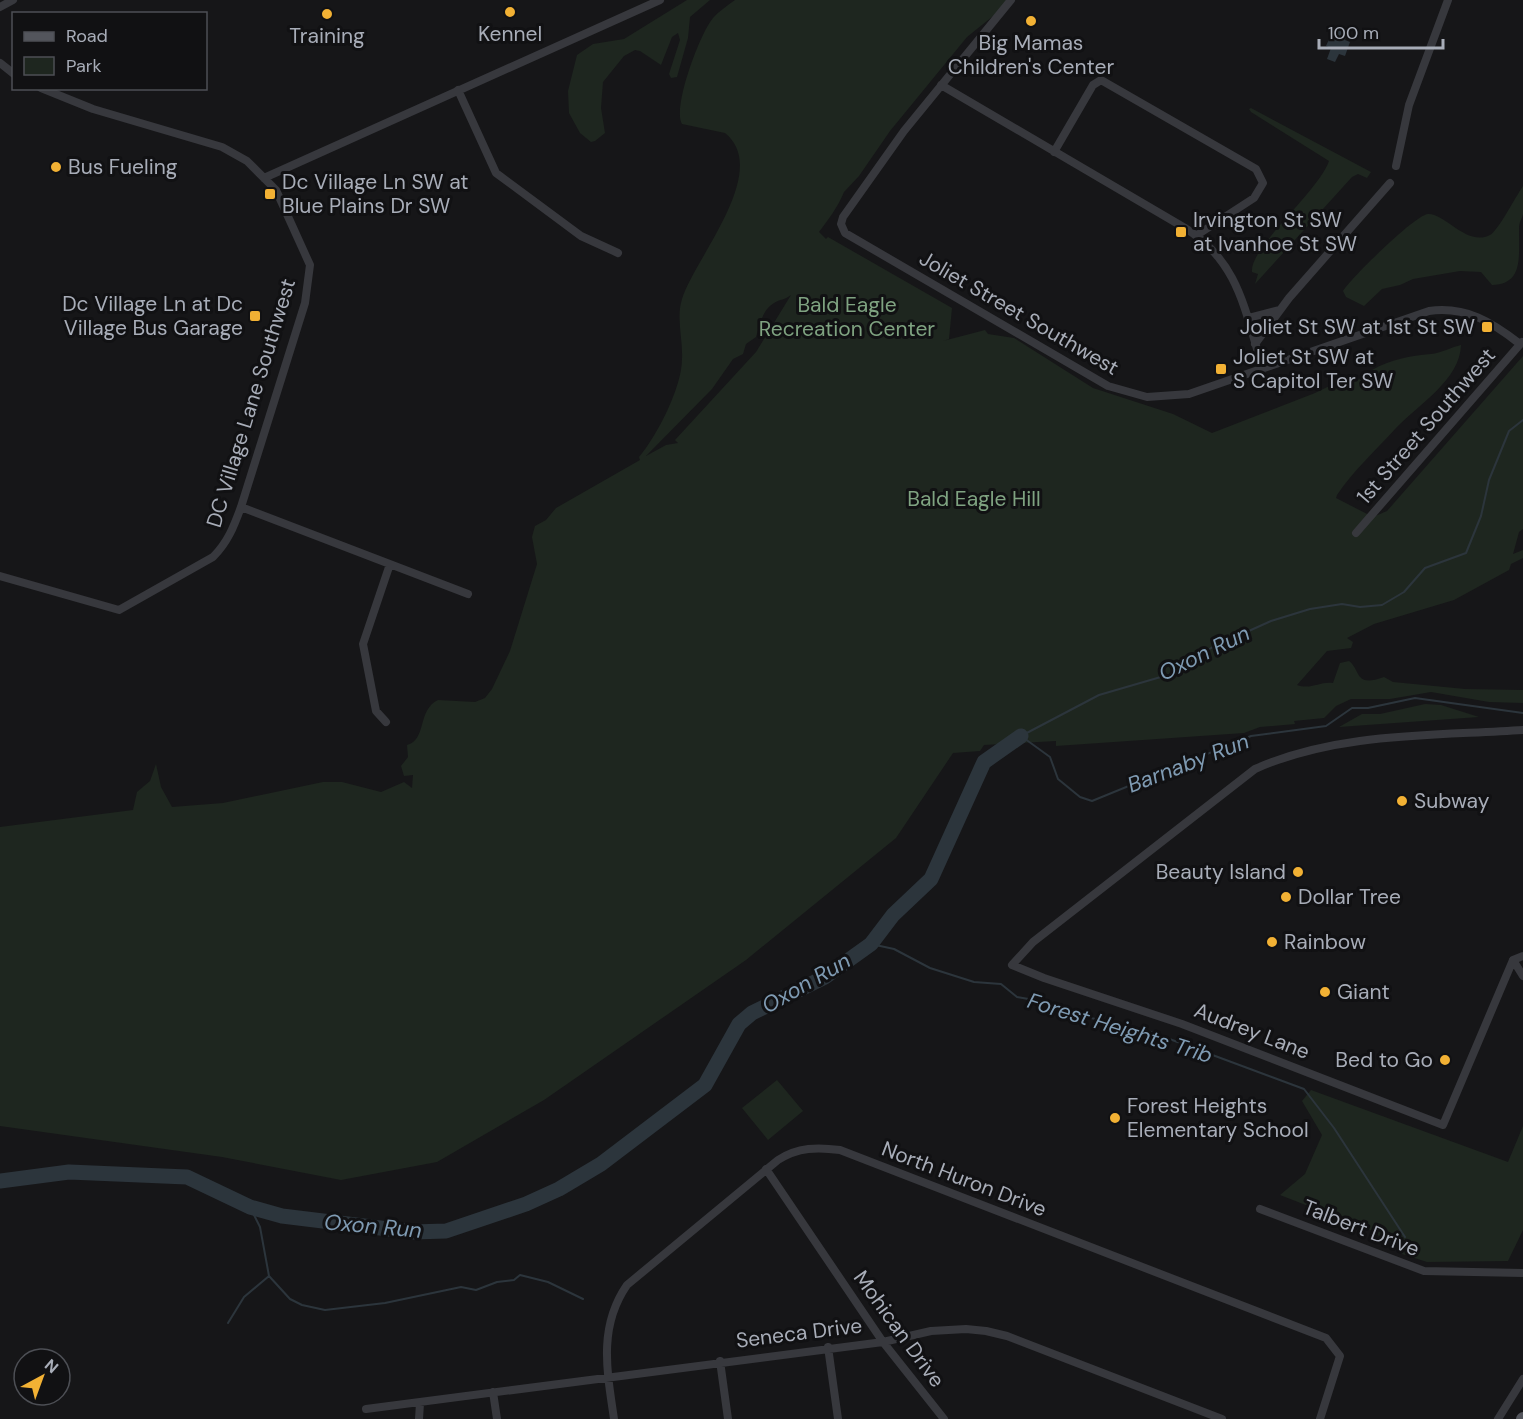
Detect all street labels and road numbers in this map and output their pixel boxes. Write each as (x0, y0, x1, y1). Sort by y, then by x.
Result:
street label: Joliet Street Southwest (914, 244, 1124, 382)
street label: DC Village Lane Southwest (200, 275, 302, 531)
street label: 1st Street Southwest (1350, 342, 1502, 510)
street label: Audrey Lane (1190, 996, 1314, 1066)
street label: North Huron Drive (878, 1135, 1050, 1223)
street label: Talbert Drive (1299, 1193, 1423, 1263)
street label: Mohican Drive (847, 1265, 951, 1393)
street label: Seneca Drive (734, 1311, 864, 1355)

